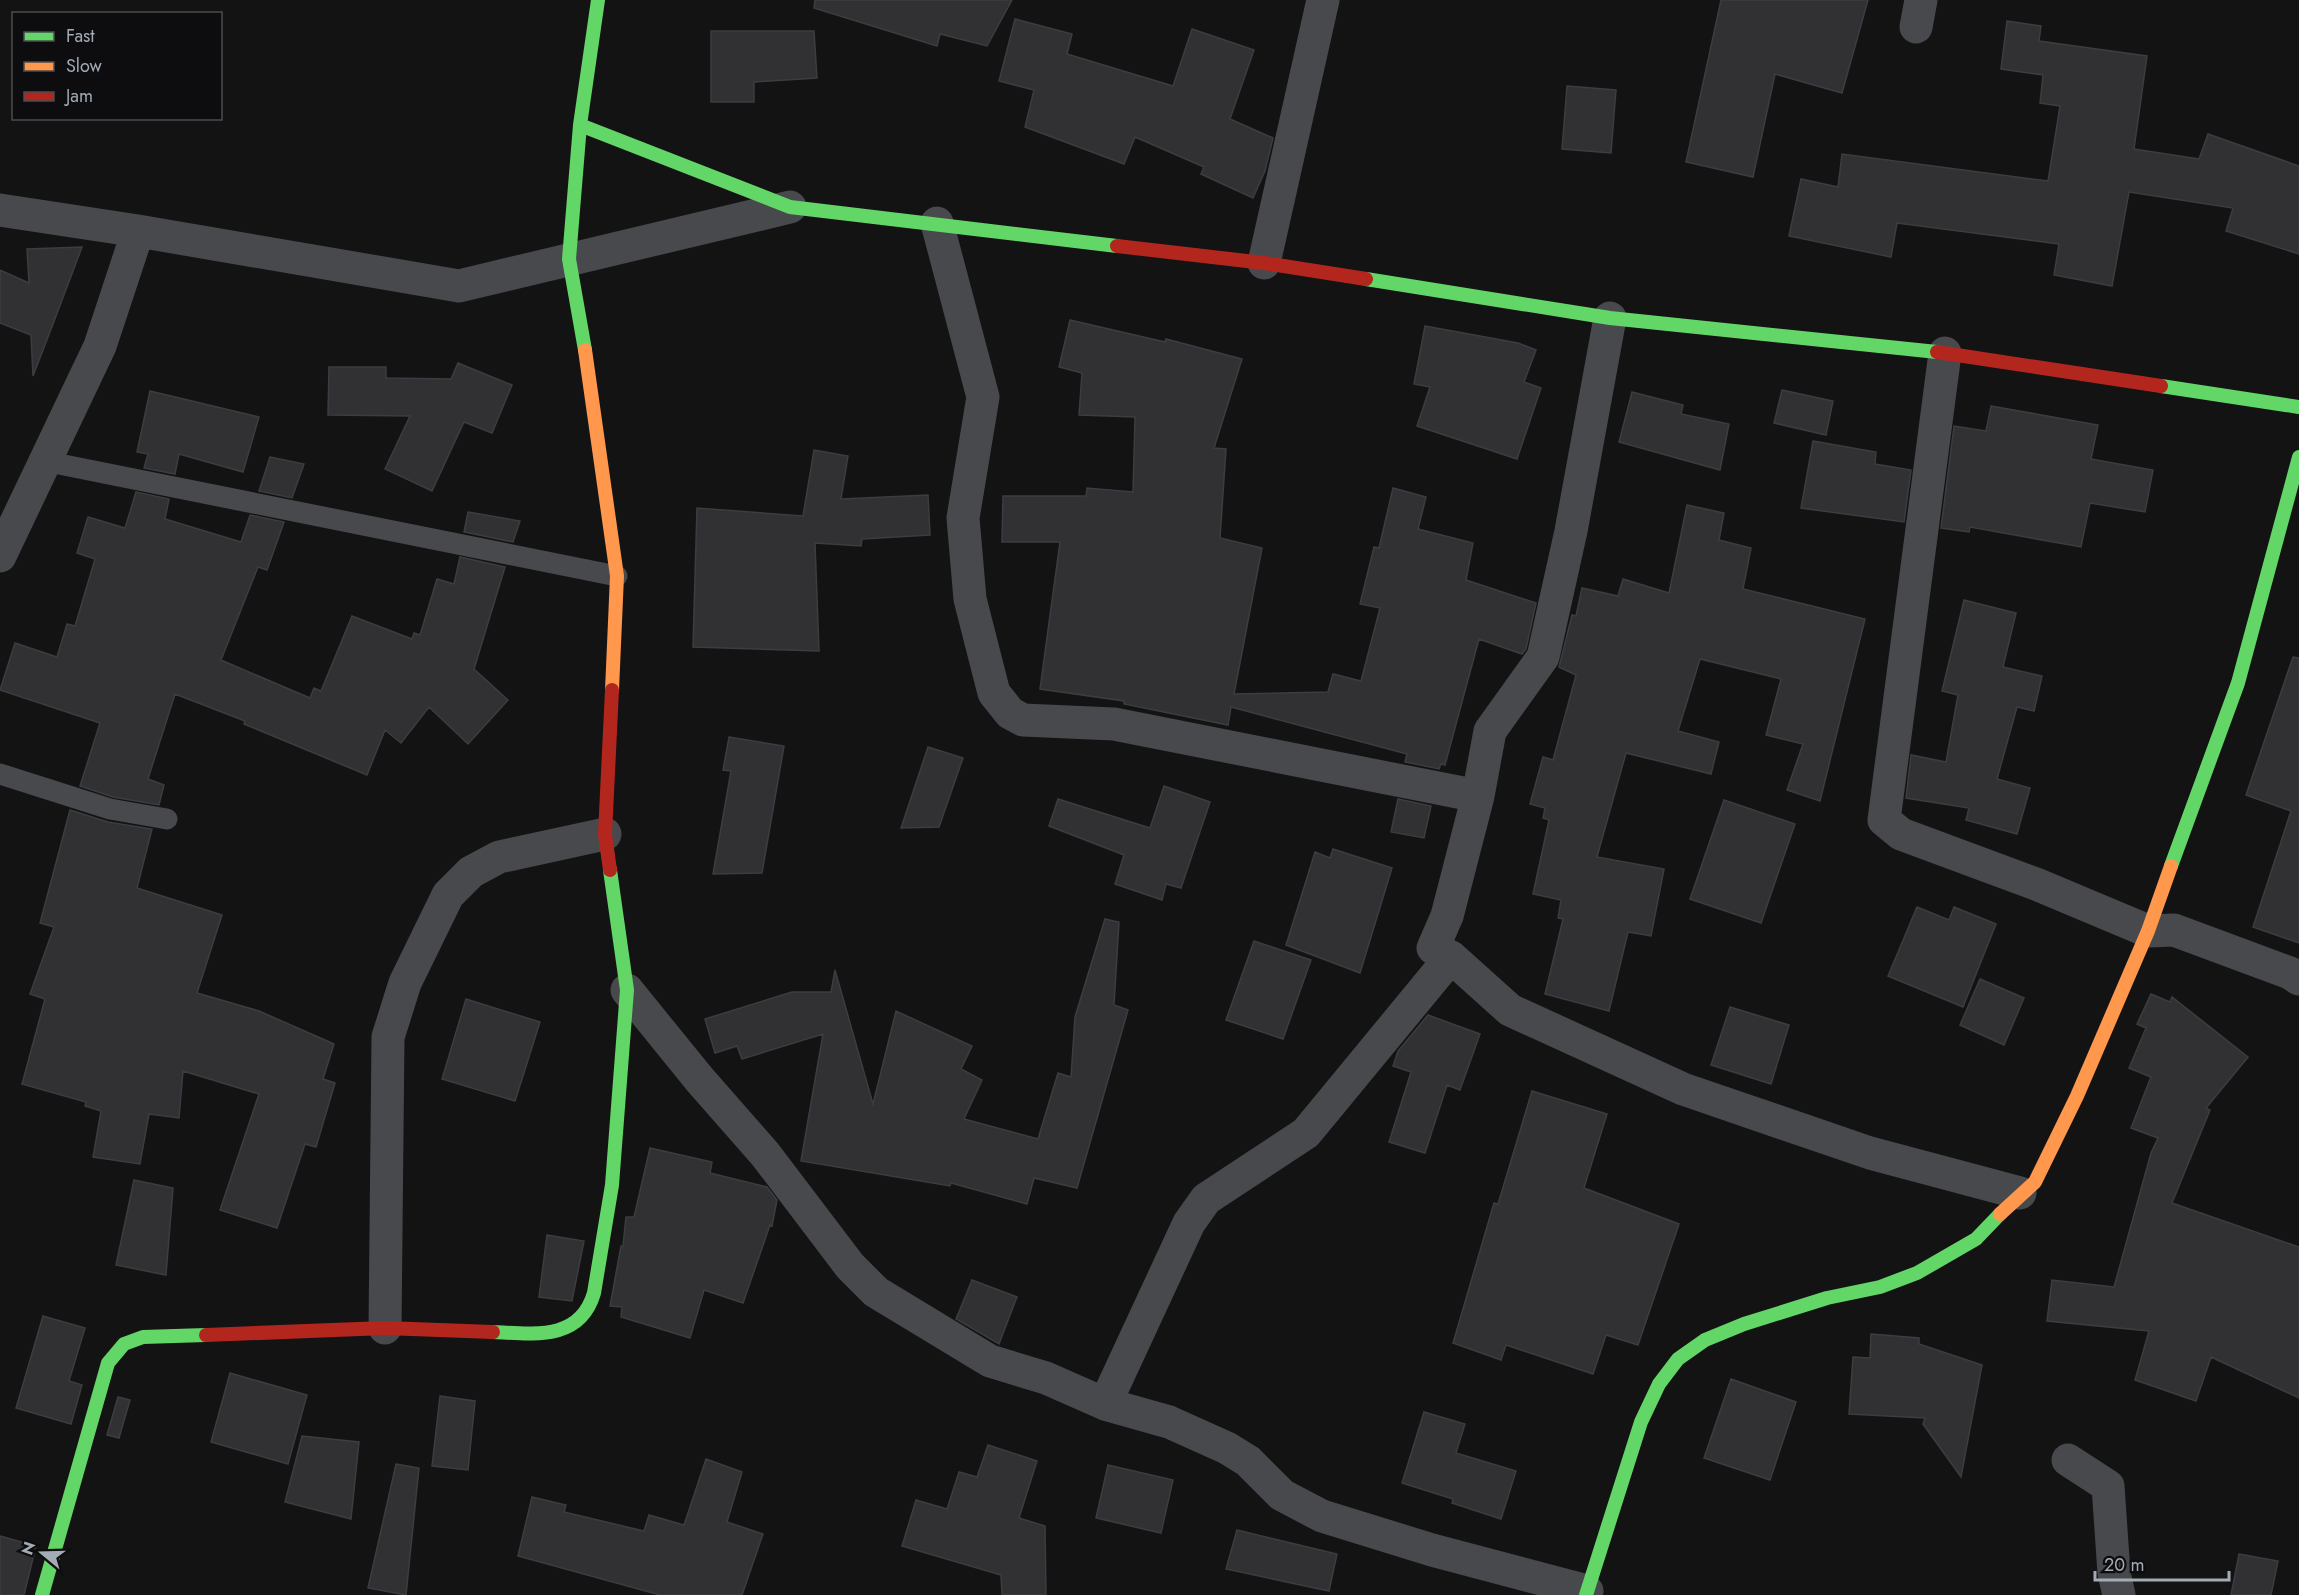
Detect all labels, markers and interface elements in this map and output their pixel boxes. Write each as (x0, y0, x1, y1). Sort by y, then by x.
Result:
legend (12, 12, 222, 120)
text: Fast (66, 23, 95, 49)
text: Slow (66, 53, 103, 79)
text: Jam (64, 83, 93, 109)
north arrow (12, 1523, 72, 1583)
text: N (15, 1539, 41, 1558)
scale bar (2095, 1544, 2228, 1582)
text: 20 m (2104, 1552, 2144, 1578)

